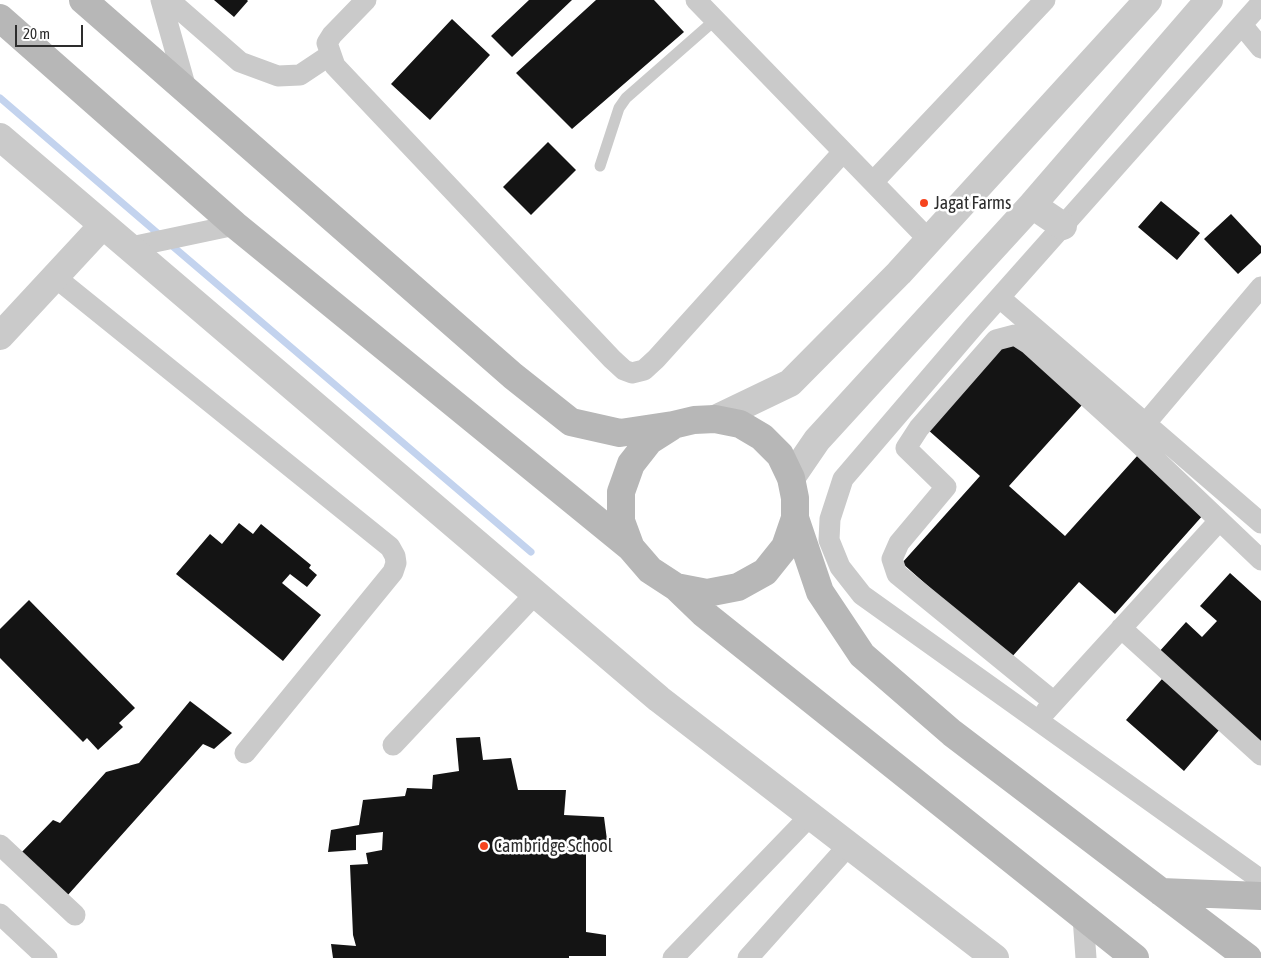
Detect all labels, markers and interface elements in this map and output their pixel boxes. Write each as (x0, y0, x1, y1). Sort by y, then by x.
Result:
scale bar (18, 15, 85, 47)
text: 20 m (23, 25, 50, 42)
place label: Jagat Farms (934, 192, 1011, 214)
marker: Jagat Farms (918, 197, 930, 209)
place label: Cambridge School (494, 835, 613, 857)
marker: Cambridge School (478, 840, 490, 852)

